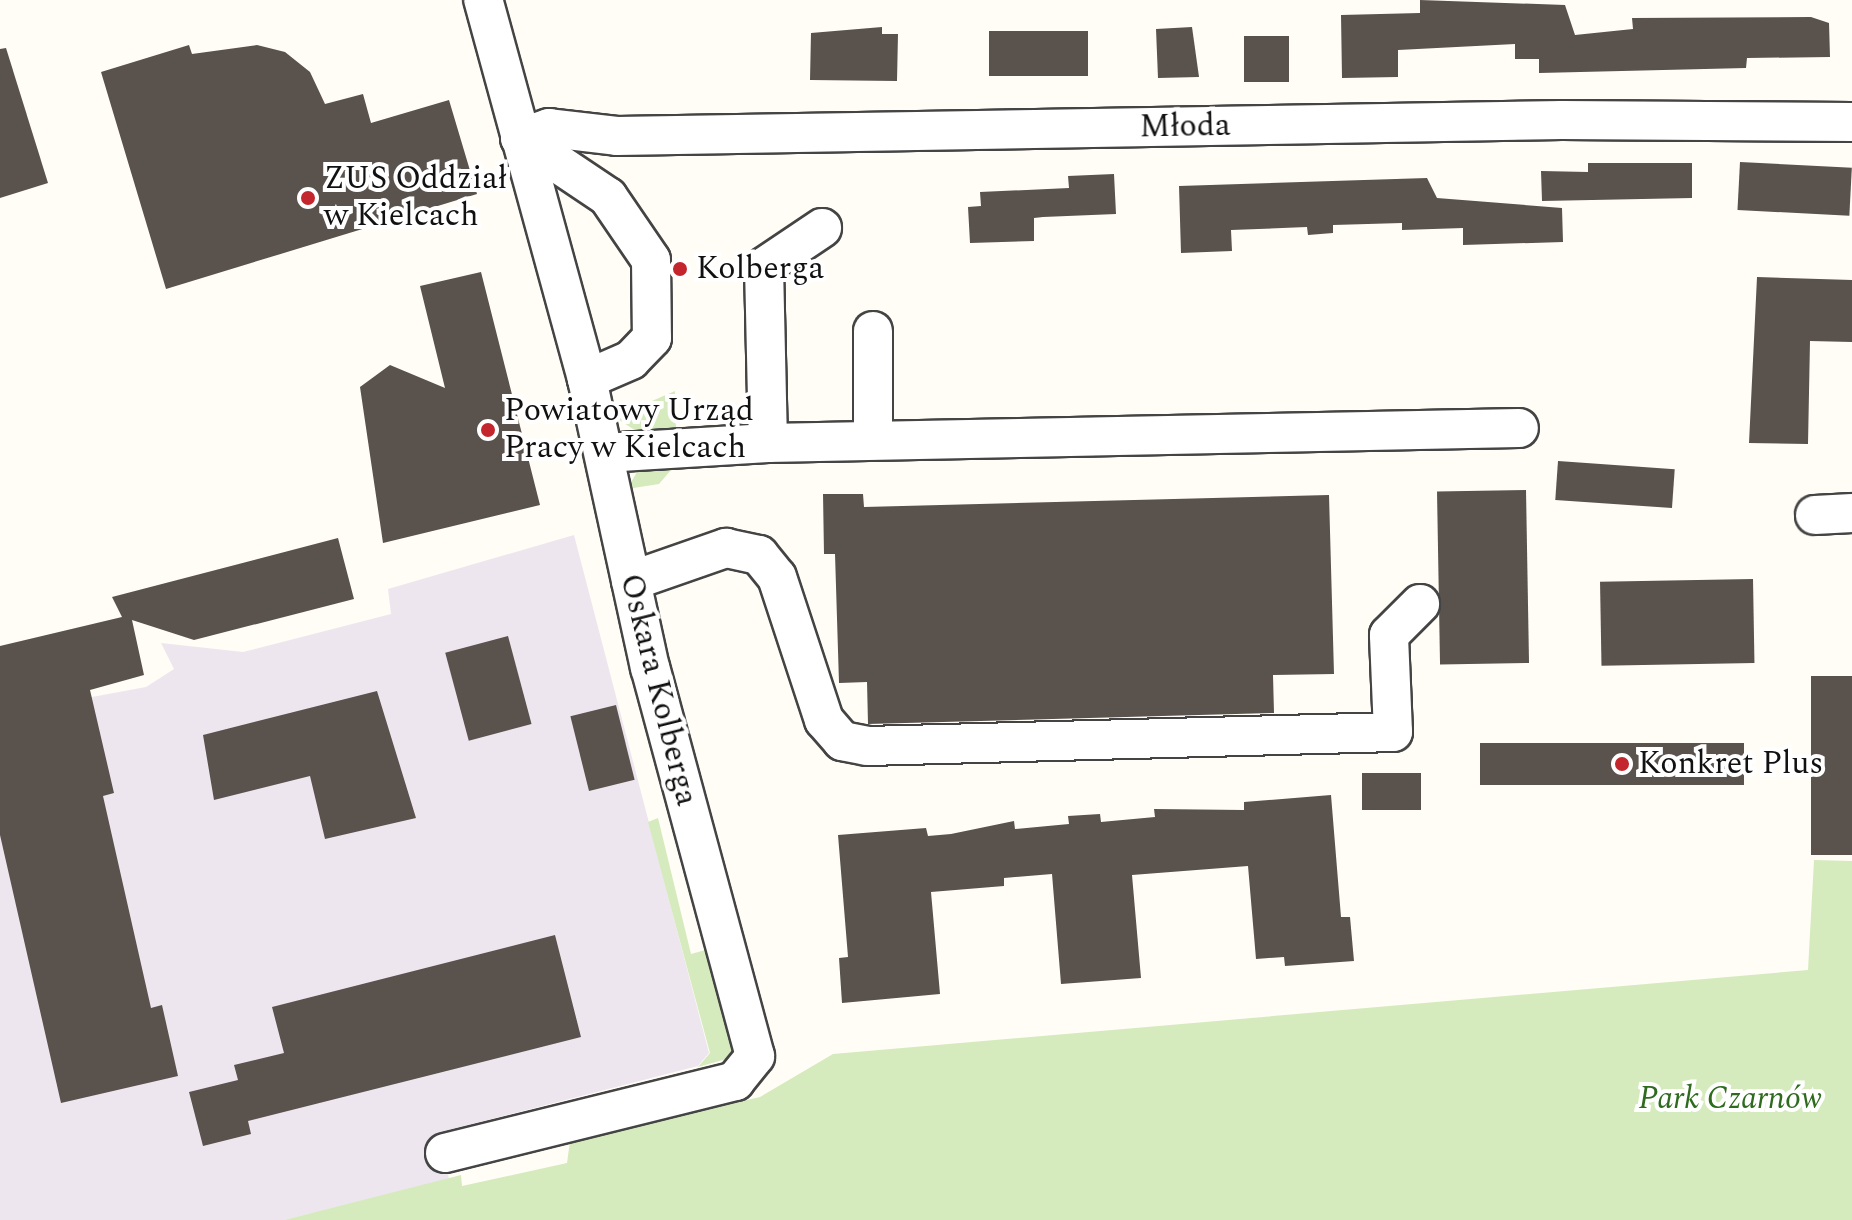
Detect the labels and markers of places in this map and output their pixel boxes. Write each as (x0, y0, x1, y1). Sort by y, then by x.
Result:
place label: ZUS Oddział w Kielcach (324, 161, 507, 236)
marker: ZUS Oddział w Kielcach (299, 189, 317, 207)
place label: Kolberga (696, 250, 824, 288)
marker: Kolberga (671, 260, 689, 278)
place label: Powiatowy Urząd Pracy w Kielcach (504, 393, 754, 468)
marker: Powiatowy Urząd Pracy w Kielcach (479, 421, 497, 439)
place label: Konkret Plus (1638, 745, 1823, 783)
marker: Konkret Plus (1613, 755, 1631, 773)

